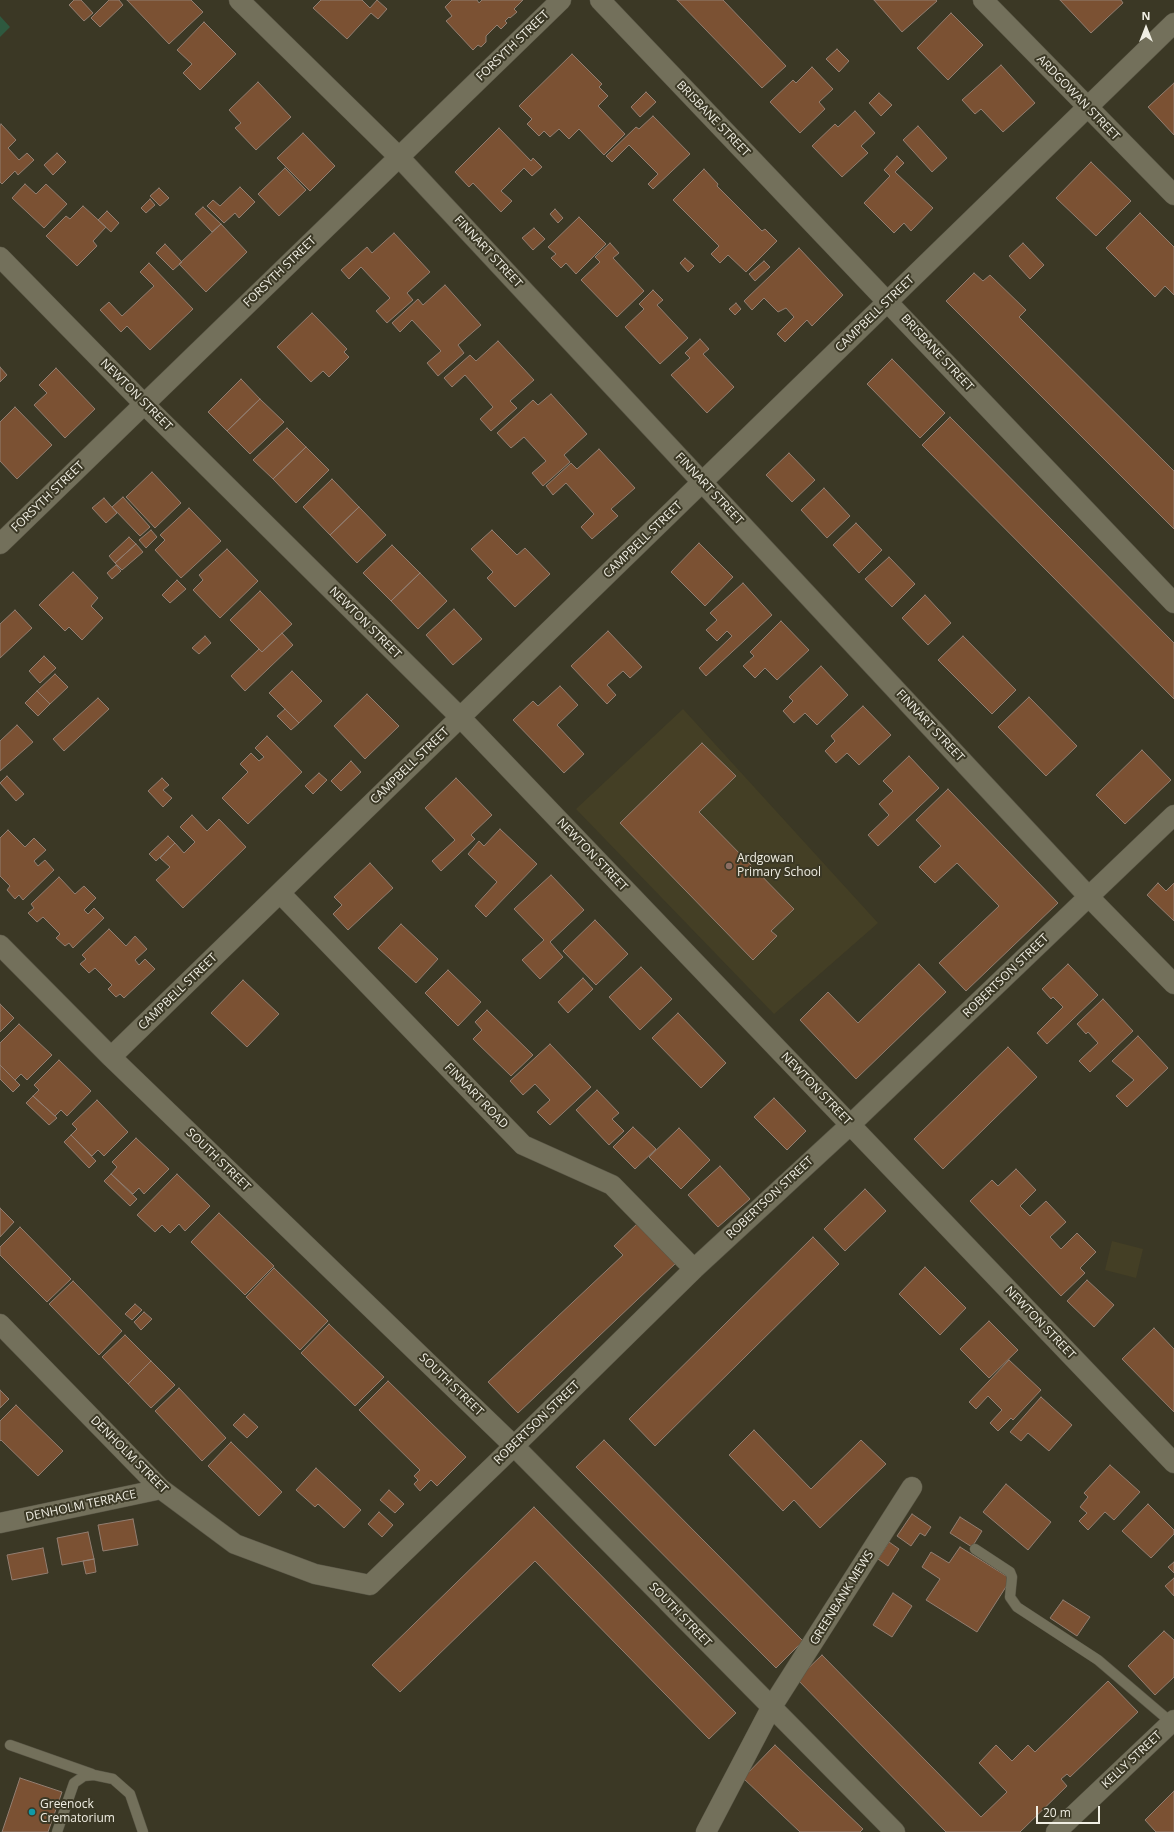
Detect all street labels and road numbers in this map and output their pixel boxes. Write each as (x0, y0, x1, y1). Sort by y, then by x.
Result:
street label: FORSYTH STREET (474, 8, 552, 84)
street label: ARDGOWAN STREET (1034, 52, 1122, 144)
street label: BRISBANE STREET (673, 78, 753, 160)
street label: FINNART STREET (451, 213, 525, 291)
street label: FORSYTH STREET (241, 234, 319, 310)
street label: CAMPBELL STREET (833, 273, 917, 355)
street label: BRISBANE STREET (898, 312, 976, 394)
street label: NEWTON STREET (97, 356, 175, 434)
street label: FINNART STREET (672, 450, 746, 528)
street label: FORSYTH STREET (9, 459, 87, 535)
street label: CAMPBELL STREET (601, 499, 685, 581)
street label: NEWTON STREET (326, 584, 404, 662)
street label: FINNART STREET (893, 687, 967, 765)
street label: CAMPBELL STREET (368, 725, 452, 807)
street label: NEWTON STREET (554, 816, 630, 894)
street label: ROBERTSON STREET (960, 931, 1052, 1021)
street label: CAMPBELL STREET (136, 951, 220, 1033)
street label: NEWTON STREET (778, 1050, 854, 1128)
street label: FINNART ROAD (441, 1060, 511, 1132)
street label: SOUTH STREET (183, 1126, 253, 1194)
street label: ROBERTSON STREET (723, 1154, 817, 1242)
street label: NEWTON STREET (1002, 1284, 1078, 1362)
street label: SOUTH STREET (416, 1351, 486, 1419)
street label: ROBERTSON STREET (491, 1378, 583, 1468)
street label: DENHOLM STREET (87, 1413, 171, 1497)
street label: DENHOLM TERRACE (24, 1487, 138, 1525)
street label: GREENBANK MEWS (807, 1548, 877, 1648)
street label: SOUTH STREET (646, 1580, 714, 1650)
street label: KELLY STREET (1099, 1729, 1165, 1791)

